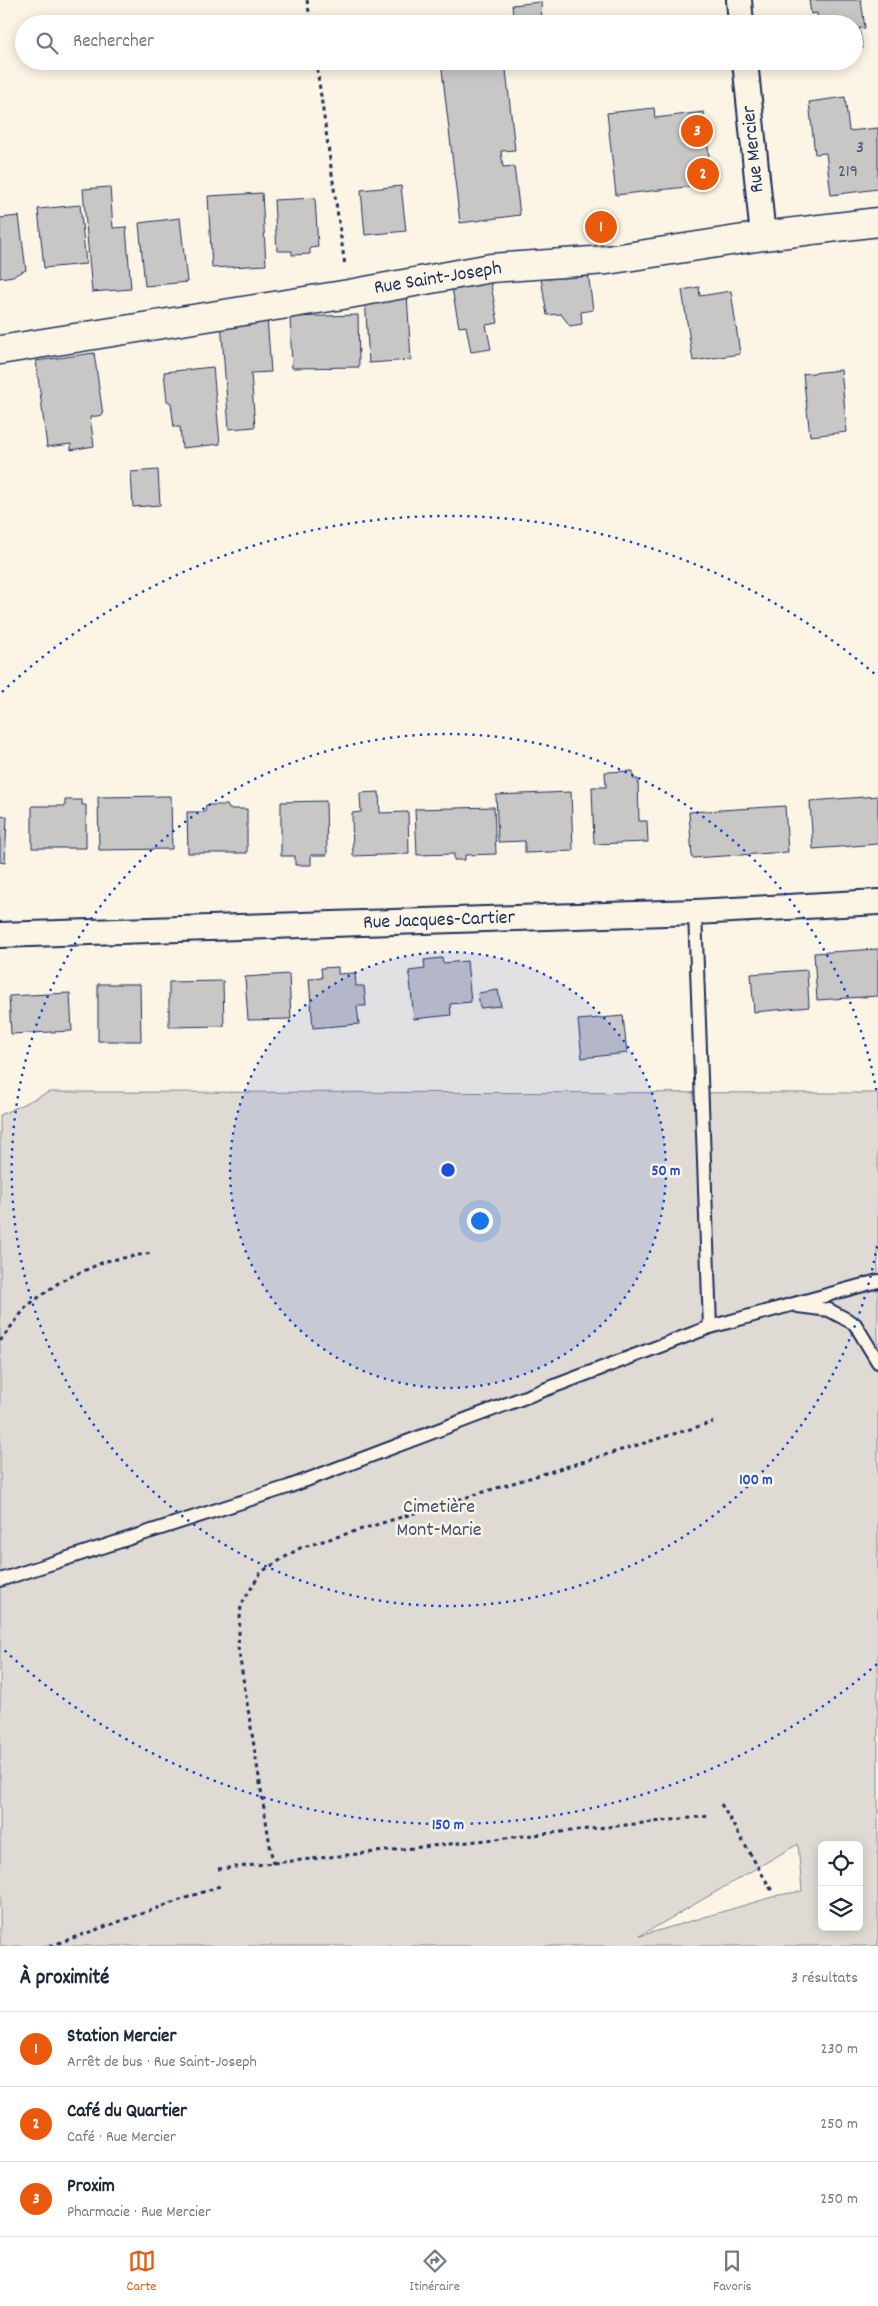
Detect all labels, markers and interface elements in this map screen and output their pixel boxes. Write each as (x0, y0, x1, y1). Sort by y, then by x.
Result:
search box (15, 15, 863, 70)
icon: search (33, 29, 61, 57)
text: Rechercher (73, 29, 154, 56)
street label: Rue Mercier (735, 103, 773, 194)
pin: 3 (681, 112, 713, 150)
house number: 3 (856, 136, 864, 161)
pin: 2 (687, 155, 719, 193)
house number: 219 (838, 160, 858, 185)
pin: 1 (585, 208, 617, 246)
street label: Rue Saint-Joseph (372, 255, 504, 303)
street label: Rue Jacques-Cartier (363, 904, 516, 938)
centre of rings (439, 1161, 457, 1179)
text: 50 m (652, 1161, 680, 1183)
your location (467, 1208, 493, 1234)
text: 100 m (739, 1470, 773, 1492)
park label: Cimetière Mont-Marie (396, 1494, 482, 1545)
text: 150 m (432, 1815, 464, 1837)
map controls (818, 1841, 863, 1931)
button: locate (818, 1841, 863, 1886)
button: layers (818, 1886, 863, 1931)
text: À proximité (20, 1964, 109, 1994)
text: 3 résultats (791, 1967, 858, 1990)
text: Station Mercier (67, 2024, 176, 2051)
text: 1 (34, 2038, 38, 2061)
text: 230 m (821, 2038, 858, 2061)
text: Arrêt de bus · Rue Saint-Joseph (67, 2051, 257, 2074)
text: Café du Quartier (67, 2099, 187, 2126)
text: 2 (33, 2113, 40, 2136)
text: 250 m (820, 2113, 858, 2136)
text: Café · Rue Mercier (67, 2126, 176, 2149)
text: Proxim (67, 2174, 115, 2201)
text: 3 (32, 2188, 40, 2211)
text: 250 m (820, 2188, 858, 2211)
text: Pharmacie · Rue Mercier (67, 2201, 211, 2224)
tab: Carte (127, 2247, 157, 2297)
tab: Itinéraire (410, 2247, 460, 2297)
tab: Favoris (713, 2247, 751, 2297)

